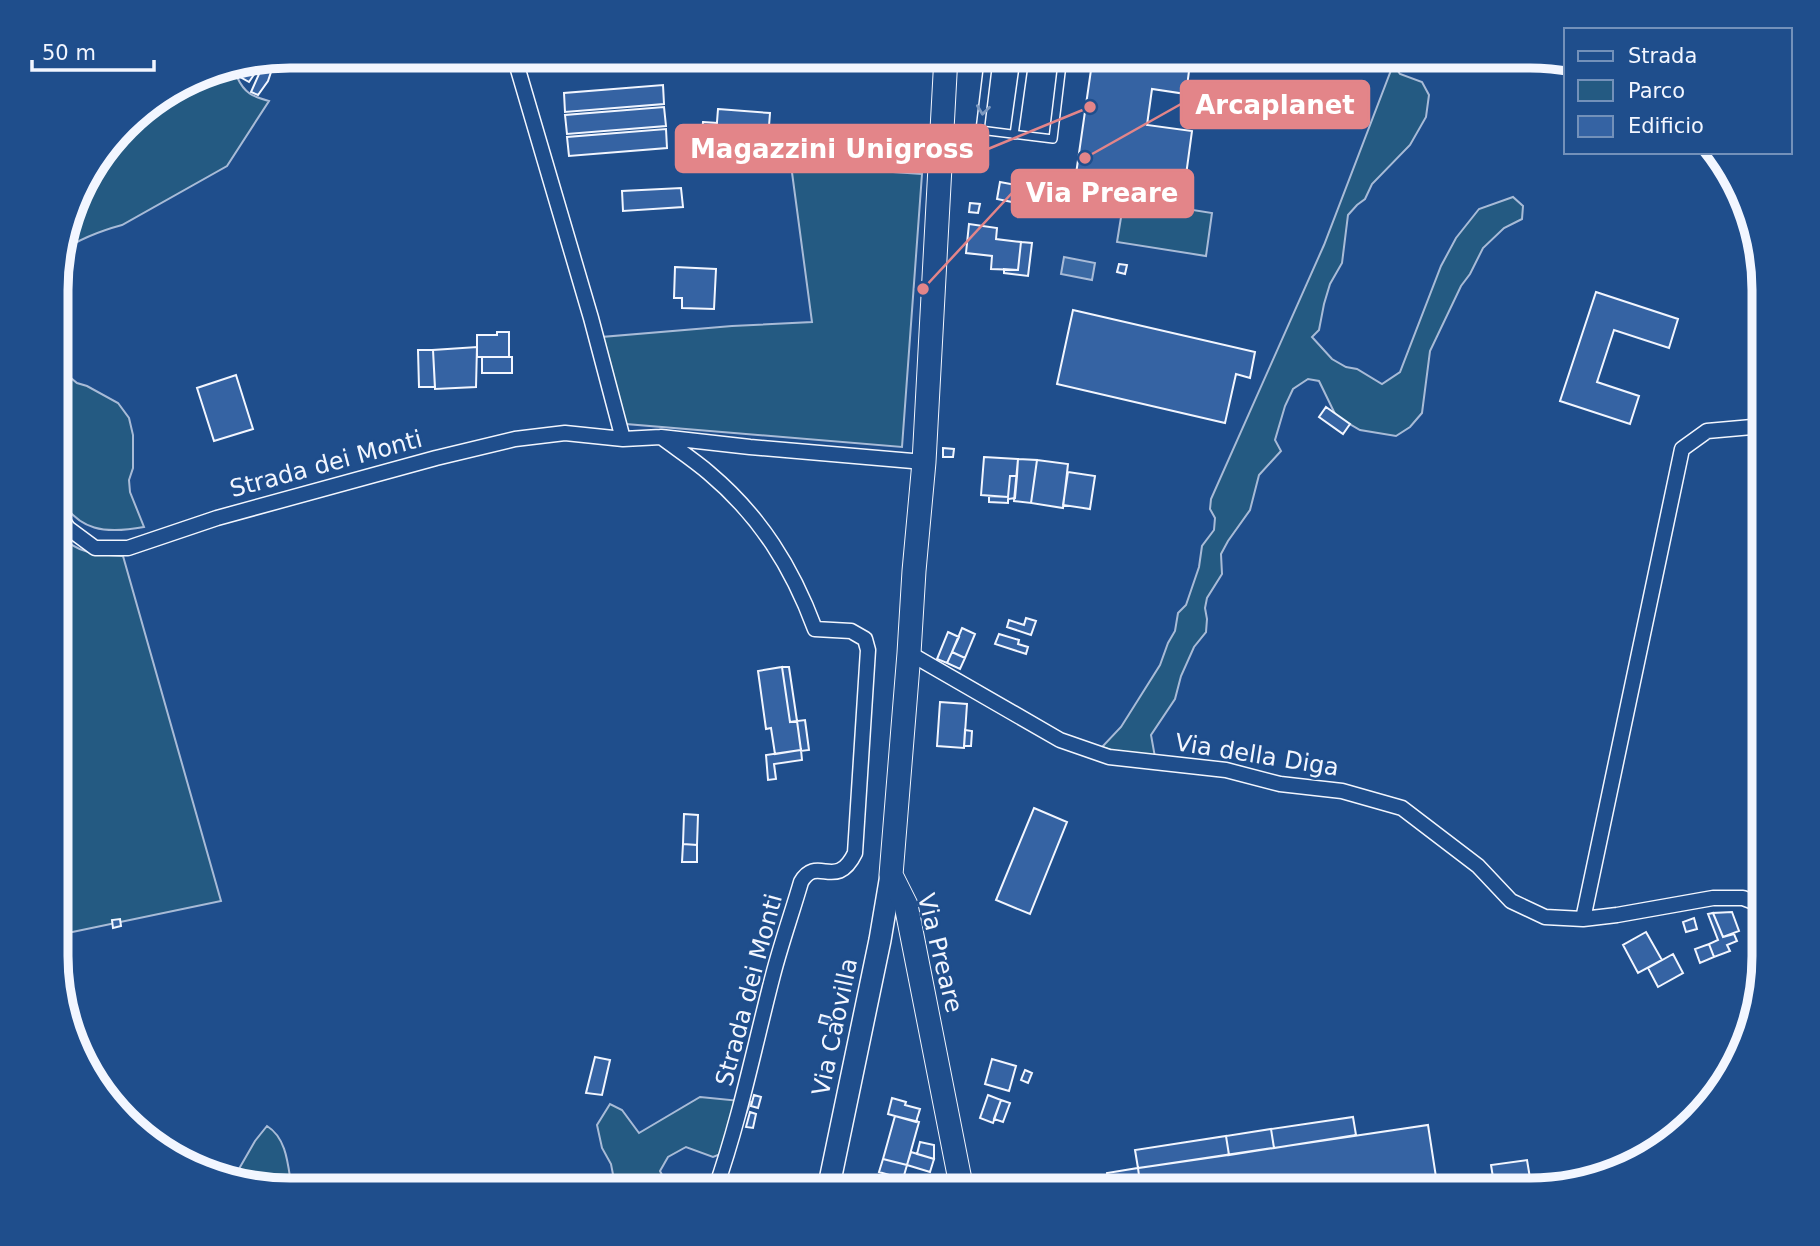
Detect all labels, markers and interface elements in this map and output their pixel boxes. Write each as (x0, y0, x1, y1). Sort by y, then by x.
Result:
scale bar (32, 28, 154, 72)
legend (1564, 28, 1792, 154)
text: 50 m (42, 41, 96, 65)
text: Strada (1628, 44, 1697, 68)
text: Parco (1628, 79, 1685, 103)
callout: Arcaplanet (1181, 81, 1369, 128)
text: Arcaplanet (1195, 90, 1355, 120)
one-way arrow (975, 104, 990, 116)
text: Edificio (1628, 114, 1704, 138)
callout: Magazzini Unigross (676, 125, 988, 172)
text: Magazzini Unigross (690, 134, 974, 164)
callout: Via Preare (1012, 170, 1193, 217)
text: Via Preare (1026, 178, 1178, 208)
street label: Strada dei Monti (227, 425, 425, 503)
street label: Via della Diga (1173, 728, 1341, 782)
street label: Via Preare (912, 890, 968, 1016)
street label: Strada dei Monti (710, 891, 788, 1089)
street label: Via Caovilla (807, 956, 863, 1098)

